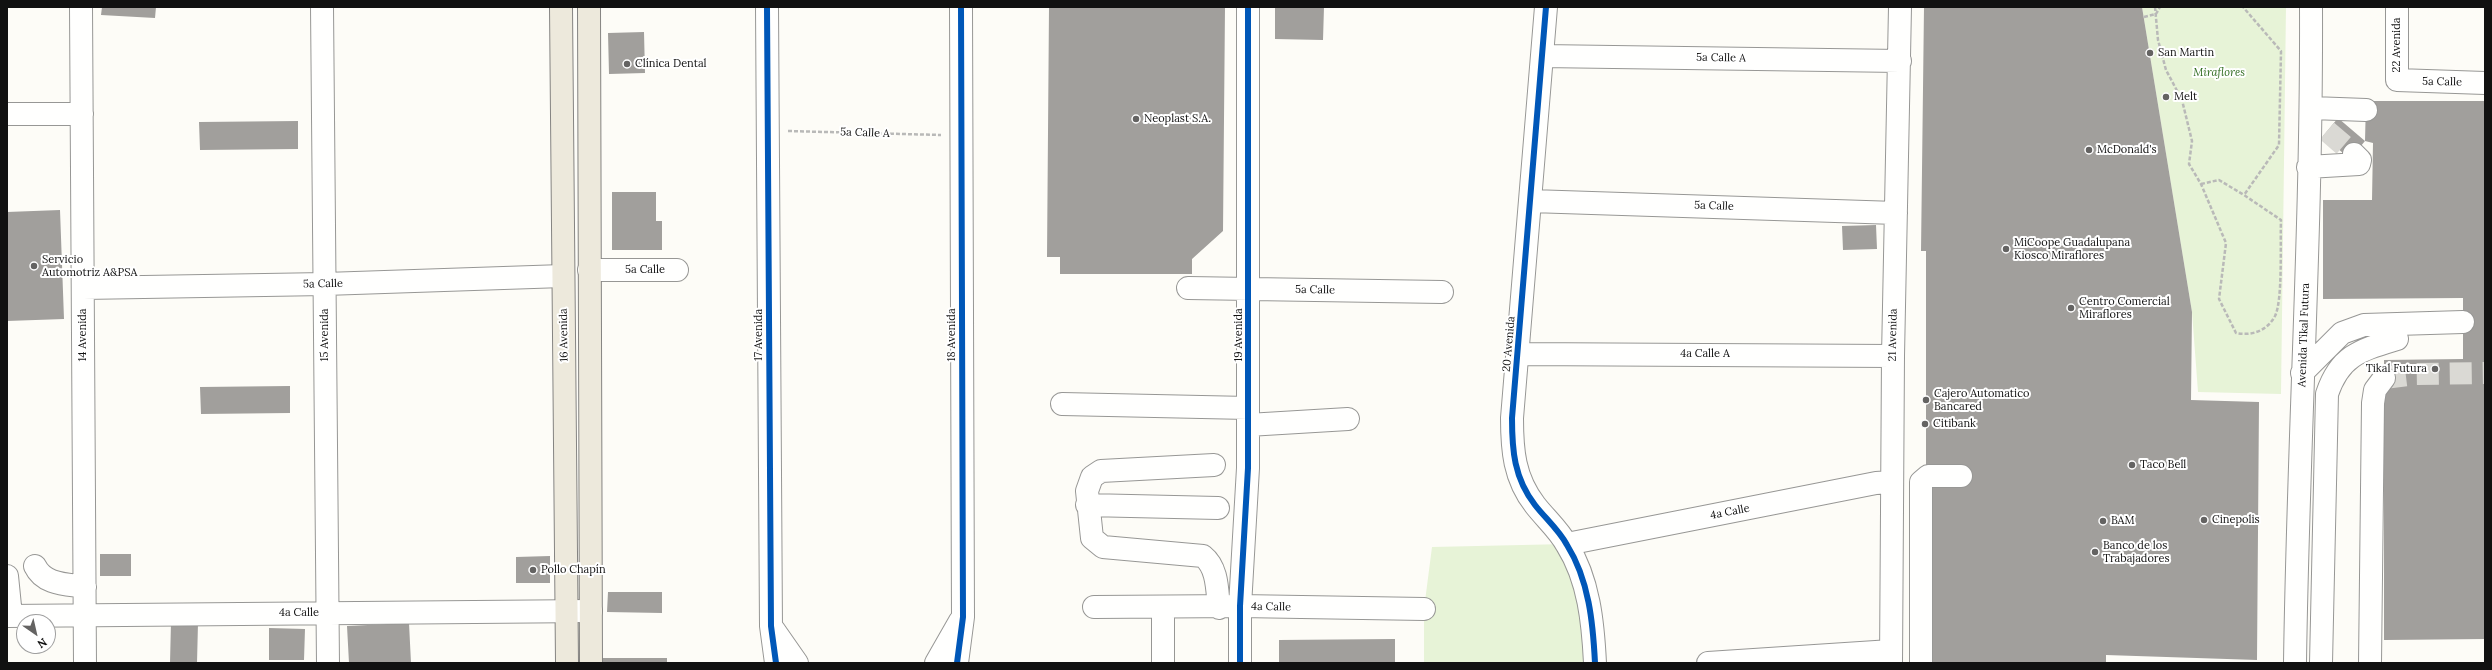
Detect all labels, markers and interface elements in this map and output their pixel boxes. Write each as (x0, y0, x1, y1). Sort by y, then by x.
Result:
street label: 22 Avenida (2390, 18, 2404, 72)
place label: San Martin (2158, 46, 2214, 60)
marker: San Martin (2145, 48, 2155, 58)
street label: 5a Calle A (1696, 51, 1746, 65)
place label: Clínica Dental (635, 57, 707, 71)
marker: Clínica Dental (622, 59, 632, 69)
park label: Miraflores (2193, 66, 2245, 80)
street label: 5a Calle (2422, 75, 2462, 89)
place label: Melt (2174, 90, 2197, 104)
marker: Melt (2161, 92, 2171, 102)
place label: Neoplast S.A. (1144, 112, 1211, 126)
marker: Neoplast S.A. (1131, 114, 1141, 124)
street label: 5a Calle A (840, 126, 890, 140)
place label: McDonald's (2097, 143, 2157, 157)
marker: McDonald's (2084, 145, 2094, 155)
street label: 5a Calle (1694, 199, 1734, 213)
place label: MiCoope Guadalupana Kiosco Miraflores (2014, 236, 2130, 262)
marker: MiCoope Guadalupana Kiosco Miraflores (2001, 244, 2011, 254)
place label: Servicio Automotriz A&PSA (42, 253, 137, 279)
marker: Servicio Automotriz A&PSA (29, 261, 39, 271)
street label: 5a Calle (625, 263, 665, 277)
street label: 5a Calle (303, 277, 343, 291)
street label: 5a Calle (1295, 283, 1335, 297)
street label: Avenida Tikal Futura (2296, 283, 2312, 387)
place label: Centro Comercial Miraflores (2079, 295, 2170, 321)
marker: Centro Comercial Miraflores (2066, 303, 2076, 313)
street label: 14 Avenida (76, 308, 90, 362)
street label: 15 Avenida (318, 308, 332, 362)
street label: 16 Avenida (557, 308, 571, 362)
street label: 18 Avenida (945, 308, 959, 362)
street label: 19 Avenida (1232, 308, 1246, 362)
street label: 21 Avenida (1886, 308, 1900, 362)
street label: 17 Avenida (752, 309, 766, 361)
street label: 20 Avenida (1500, 316, 1518, 372)
street label: 4a Calle A (1680, 347, 1730, 361)
place label: Tikal Futura (2366, 362, 2427, 376)
marker: Tikal Futura (2430, 364, 2440, 374)
place label: Cajero Automatico Bancared (1934, 387, 2029, 413)
marker: Cajero Automatico Bancared (1921, 395, 1931, 405)
place label: Citibank (1933, 417, 1976, 431)
marker: Citibank (1920, 419, 1930, 429)
place label: Taco Bell (2140, 458, 2186, 472)
marker: Taco Bell (2127, 460, 2137, 470)
street label: 4a Calle (1709, 502, 1751, 522)
place label: Cinepolis (2212, 513, 2260, 527)
place label: BAM (2111, 514, 2134, 528)
marker: Cinepolis (2199, 515, 2209, 525)
marker: BAM (2098, 516, 2108, 526)
place label: Banco de los Trabajadores (2103, 539, 2170, 565)
marker: Banco de los Trabajadores (2090, 547, 2100, 557)
place label: Pollo Chapín (541, 563, 606, 577)
marker: Pollo Chapín (528, 565, 538, 575)
street label: 4a Calle (1251, 600, 1291, 614)
street label: 4a Calle (279, 606, 319, 620)
north arrow (16, 614, 56, 654)
text: N (35, 635, 50, 651)

